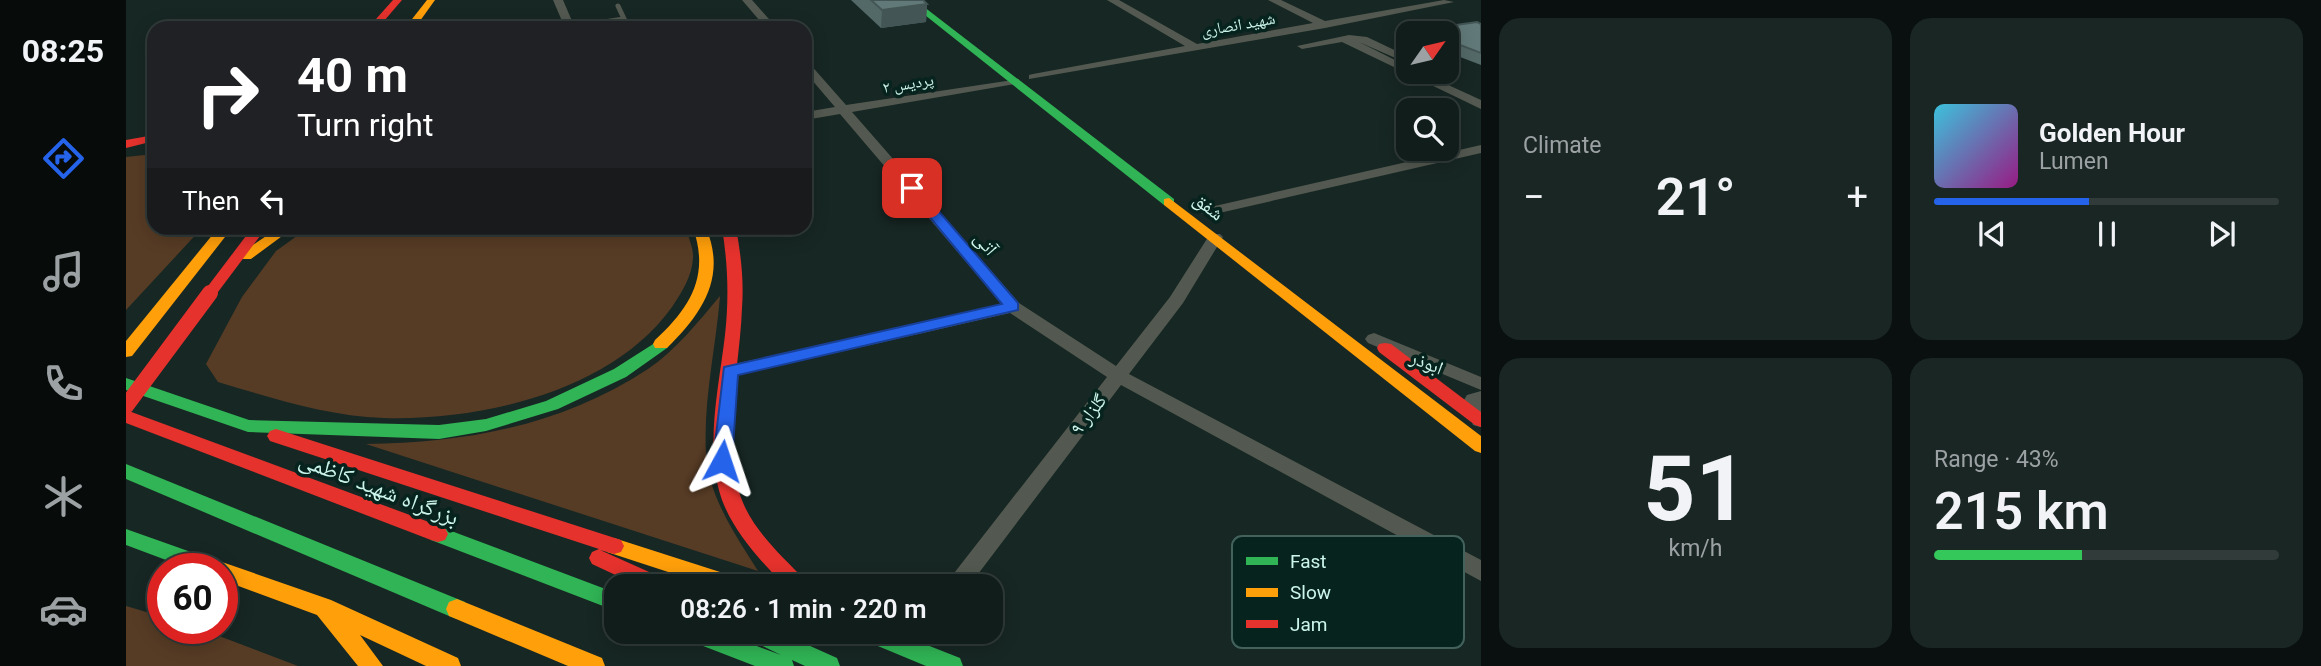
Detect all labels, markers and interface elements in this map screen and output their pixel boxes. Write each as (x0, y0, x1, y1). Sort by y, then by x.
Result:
street label: شهید انصاری (1200, 9, 1277, 41)
north arrow (1396, 21, 1460, 84)
map controls (1396, 21, 1459, 161)
text: 08:25 (22, 32, 104, 70)
text: 40 m (297, 47, 408, 104)
icon: right (182, 49, 273, 140)
street label: پردیس ۲ (881, 70, 935, 98)
button: search (1396, 98, 1459, 161)
text: Turn right (297, 106, 433, 144)
text: Golden Hour (2039, 118, 2185, 148)
text: Climate (1523, 132, 1602, 159)
icon: directions (39, 134, 88, 183)
text: Lumen (2039, 148, 2109, 175)
pin (882, 158, 942, 218)
text: 21° (1656, 167, 1735, 228)
icon: arrive (893, 169, 931, 207)
text: − (1523, 175, 1545, 219)
text: + (1846, 175, 1868, 219)
icon: left (254, 182, 292, 220)
text: Then (182, 186, 240, 216)
street label: شفق (1189, 187, 1228, 225)
icon: previous (1973, 215, 2011, 253)
icon: pause (2088, 215, 2126, 253)
icon: next (2203, 215, 2241, 253)
street label: آتی (969, 227, 1003, 261)
icon: music (39, 247, 88, 296)
street label: ابوذر (1406, 345, 1447, 379)
icon: phone (39, 359, 88, 408)
street label: گلزار ۹ (1065, 389, 1111, 439)
position arrow (685, 424, 759, 498)
text: 51 (1643, 436, 1748, 542)
street label: بزرگراه شهید کاظمی (295, 446, 462, 531)
text: Range · 43% (1934, 446, 2059, 473)
icon: climate (39, 472, 88, 521)
text: 215 km (1934, 481, 2109, 542)
text: km/h (1669, 535, 1723, 562)
legend (1232, 536, 1464, 648)
text: Fast (1290, 550, 1327, 573)
speed limit sign: 60 (147, 553, 238, 644)
text: Slow (1290, 581, 1331, 604)
icon: car (39, 585, 88, 634)
text: 08:26 · 1 min · 220 m (680, 594, 927, 624)
text: Jam (1290, 613, 1327, 636)

